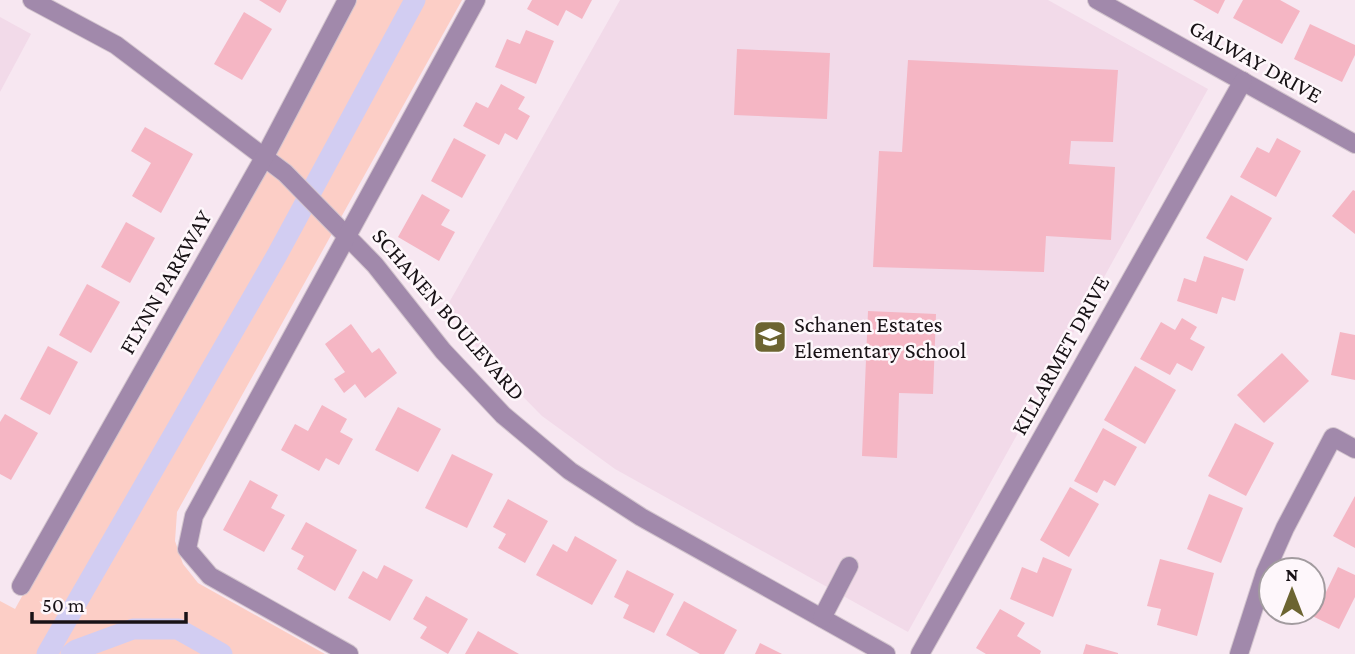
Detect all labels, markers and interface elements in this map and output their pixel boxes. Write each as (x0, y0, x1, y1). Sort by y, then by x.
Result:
street label: GALWAY DRIVE (1185, 14, 1327, 108)
street label: FLYNN PARKWAY (113, 205, 217, 358)
street label: SCHANEN BOULEVARD (367, 223, 531, 405)
street label: KILLARMET DRIVE (1005, 271, 1115, 439)
place label: Schanen Estates Elementary School (794, 311, 966, 363)
school or university icon: Schanen Estates Elementary School (751, 318, 789, 356)
north arrow (1257, 556, 1327, 626)
text: N (1286, 564, 1299, 585)
scale bar (32, 580, 186, 624)
text: 50 m (42, 593, 85, 617)

